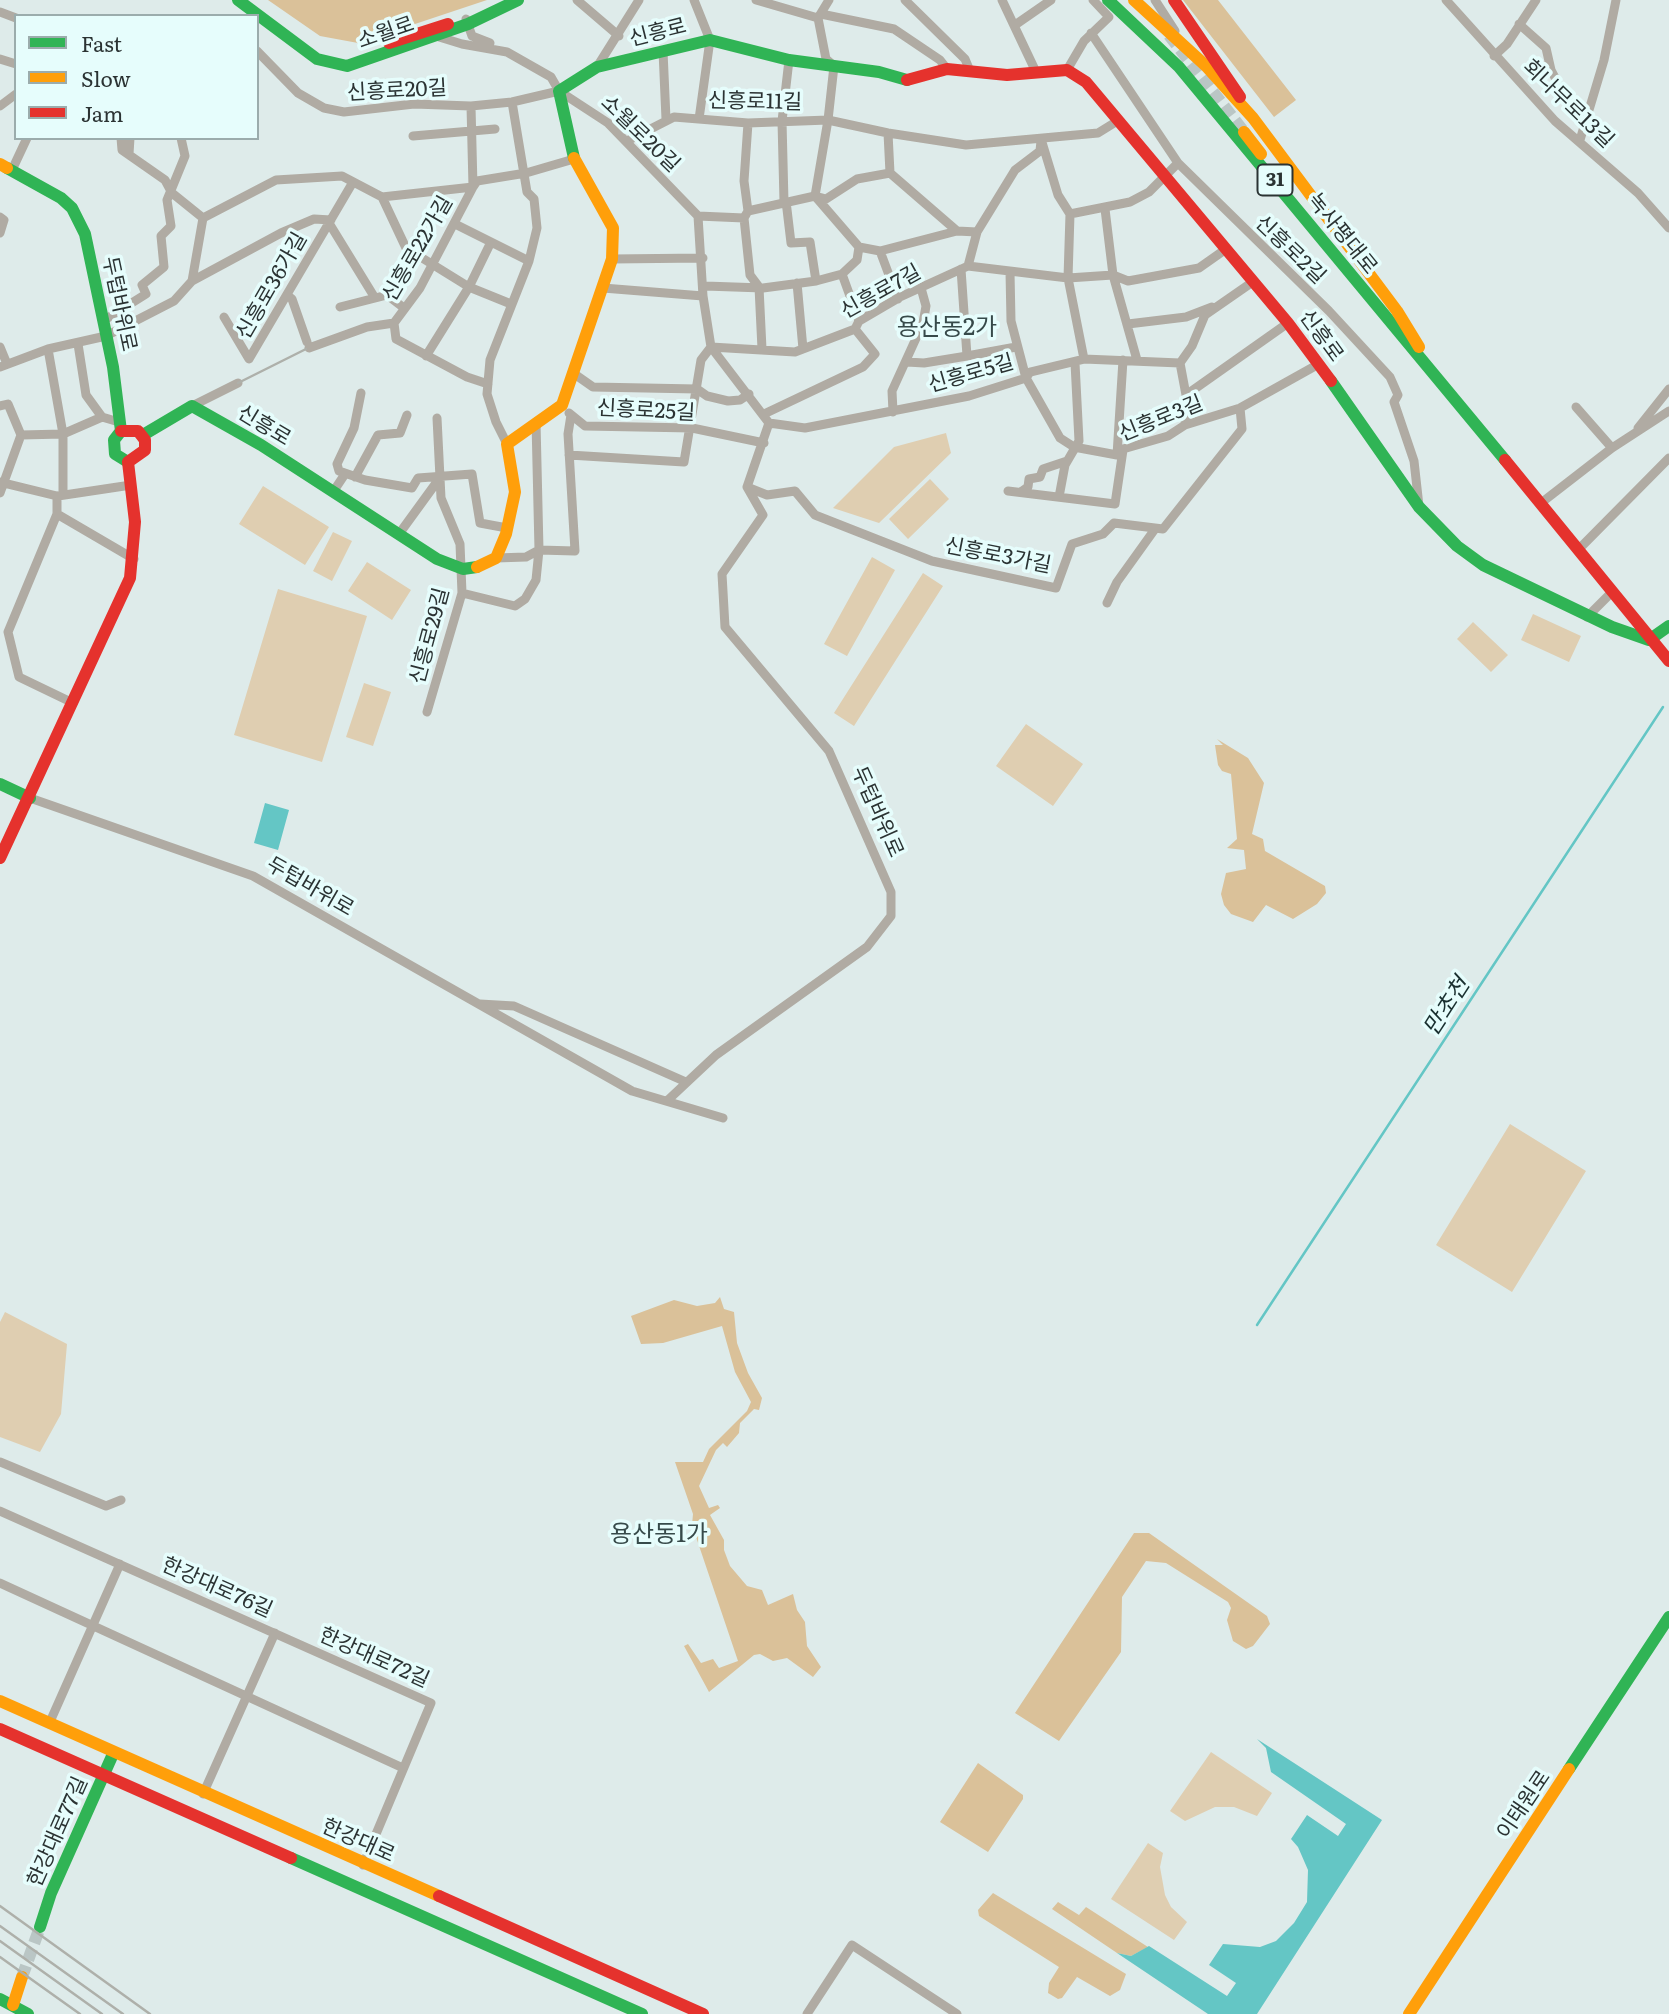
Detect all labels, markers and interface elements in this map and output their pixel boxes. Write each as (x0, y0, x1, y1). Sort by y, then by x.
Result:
street label: 소월로 (354, 12, 418, 54)
legend (14, 14, 259, 140)
street label: 신흥로 (627, 14, 689, 52)
text: Fast (81, 27, 122, 58)
street label: 회나무로13길 (1517, 54, 1619, 154)
text: Slow (81, 62, 131, 93)
street label: 신흥로20길 (346, 76, 448, 106)
street label: 신흥로11길 (708, 89, 802, 115)
street label: 소월로20길 (595, 90, 685, 178)
text: Jam (81, 97, 123, 128)
road number: 31 (1258, 164, 1292, 196)
street label: 녹사평대로 (1302, 189, 1382, 279)
street label: 신흥로22가길 (378, 192, 458, 306)
street label: 신흥로2길 (1250, 210, 1330, 290)
street label: 신흥로36가길 (231, 228, 313, 344)
street label: 두텁바위로 (97, 254, 141, 354)
street label: 신흥로7길 (836, 260, 926, 324)
street label: 신흥로 (1294, 305, 1348, 367)
district label: 용산동2가 (897, 314, 997, 342)
street label: 신흥로5길 (925, 350, 1017, 398)
street label: 신흥로3길 (1115, 391, 1207, 447)
street label: 신흥로25길 (596, 396, 696, 426)
street label: 신흥로 (233, 400, 295, 452)
street label: 신흥로3가길 (943, 533, 1053, 579)
street label: 신흥로29길 (405, 585, 455, 687)
street label: 두텁바위로 (846, 763, 908, 861)
street label: 두텁바위로 (262, 852, 358, 922)
water label: 만초천 (1418, 973, 1476, 1041)
district label: 용산동1가 (610, 1521, 708, 1549)
street label: 한강대로76길 (158, 1552, 276, 1624)
street label: 한강대로72길 (315, 1623, 433, 1693)
street label: 이태원로 (1492, 1766, 1556, 1844)
street label: 한강대로77길 (23, 1773, 93, 1891)
street label: 한강대로 (318, 1814, 398, 1868)

